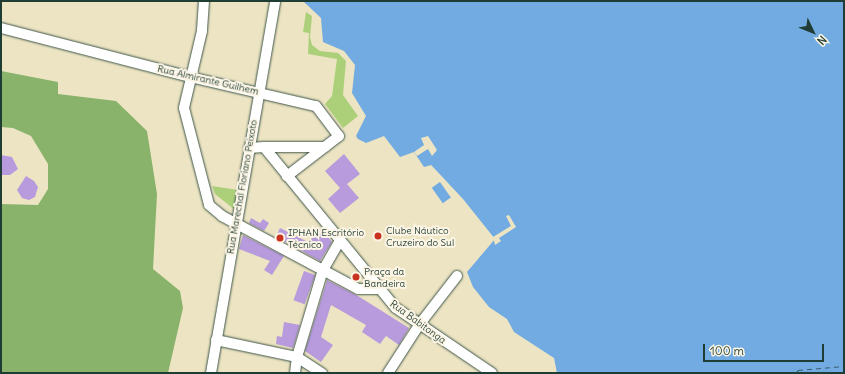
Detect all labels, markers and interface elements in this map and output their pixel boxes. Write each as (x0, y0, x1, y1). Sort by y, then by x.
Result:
north arrow (793, 12, 833, 52)
text: N (814, 33, 829, 48)
street label: Rua Almirante Guilhem (156, 62, 260, 98)
street label: Rua Marechal Floriano Peixoto (224, 119, 260, 255)
place label: Clube Náutico Cruzeiro do Sul (386, 224, 454, 248)
place label: IPHAN Escritório Técnico (288, 226, 364, 250)
marker: Clube Náutico Cruzeiro do Sul (373, 231, 383, 241)
marker: IPHAN Escritório Técnico (275, 233, 285, 243)
place label: Praça da Bandeira (364, 265, 405, 288)
marker: Praça da Bandeira (351, 272, 361, 282)
street label: Rua Babitonga (388, 298, 448, 346)
scale bar (705, 336, 826, 362)
text: 100 m (710, 343, 744, 358)

